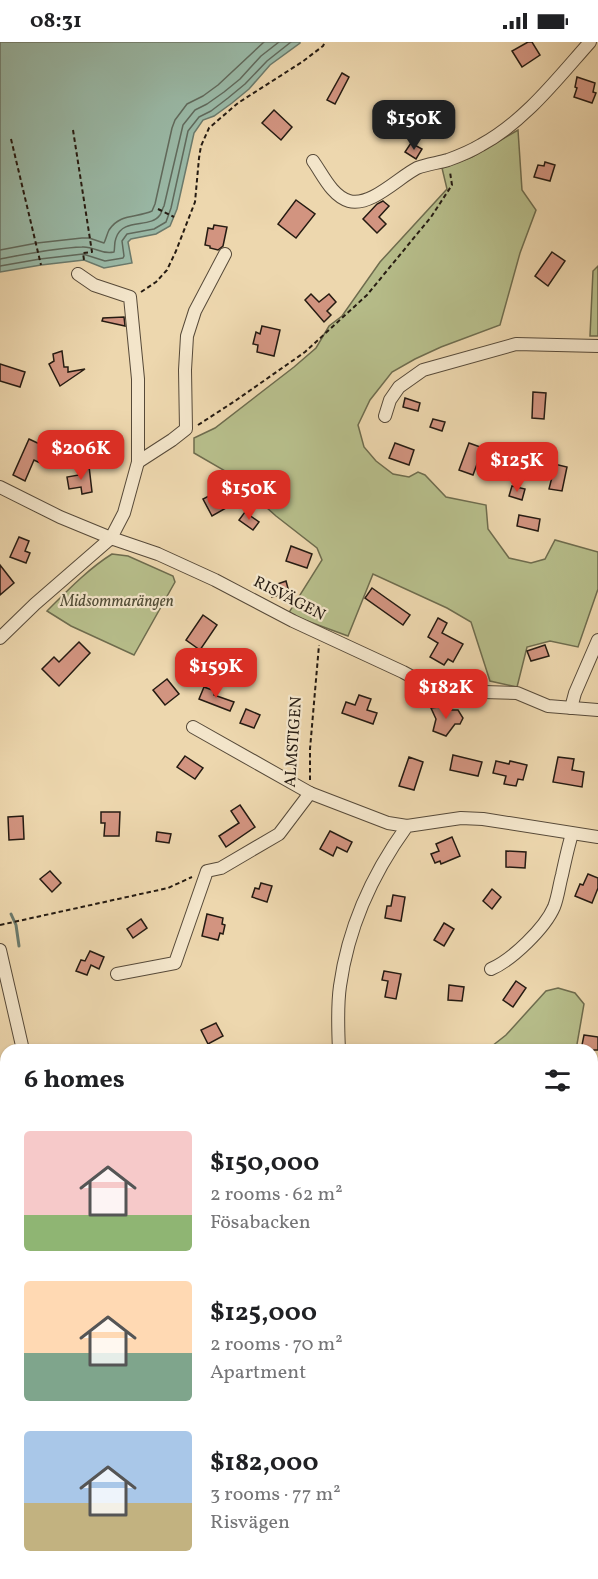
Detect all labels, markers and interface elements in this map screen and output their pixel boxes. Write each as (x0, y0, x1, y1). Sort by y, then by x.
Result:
text: 08:31 (30, 6, 82, 37)
pin: $150K (372, 100, 456, 151)
text: $150K (386, 105, 442, 133)
pin: $206K (39, 430, 123, 481)
text: $206K (51, 435, 111, 463)
pin: $125K (475, 442, 559, 493)
text: $125K (490, 447, 544, 475)
pin: $150K (207, 470, 291, 521)
text: $150K (221, 475, 277, 503)
street label: RISVÄGEN (249, 571, 329, 627)
park label: Midsommarängen (59, 591, 174, 613)
pin: $159K (174, 648, 258, 699)
text: $159K (189, 653, 243, 681)
pin: $182K (404, 669, 488, 720)
text: $182K (419, 674, 473, 702)
street label: ALMSTIGEN (280, 696, 308, 788)
text: 6 homes (24, 1062, 125, 1098)
icon: filters (541, 1064, 574, 1097)
text: $150,000 (210, 1145, 319, 1181)
icon: home (72, 1155, 144, 1227)
text: 2 rooms · 62 m² (210, 1181, 343, 1209)
text: Fösabacken (210, 1209, 311, 1237)
text: $125,000 (210, 1295, 317, 1331)
icon: home (72, 1305, 144, 1377)
text: 2 rooms · 70 m² (210, 1331, 343, 1359)
text: Apartment (210, 1359, 306, 1387)
text: $182,000 (210, 1445, 318, 1481)
icon: home (72, 1455, 144, 1527)
text: 3 rooms · 77 m² (210, 1481, 341, 1509)
text: Risvägen (210, 1509, 290, 1537)

